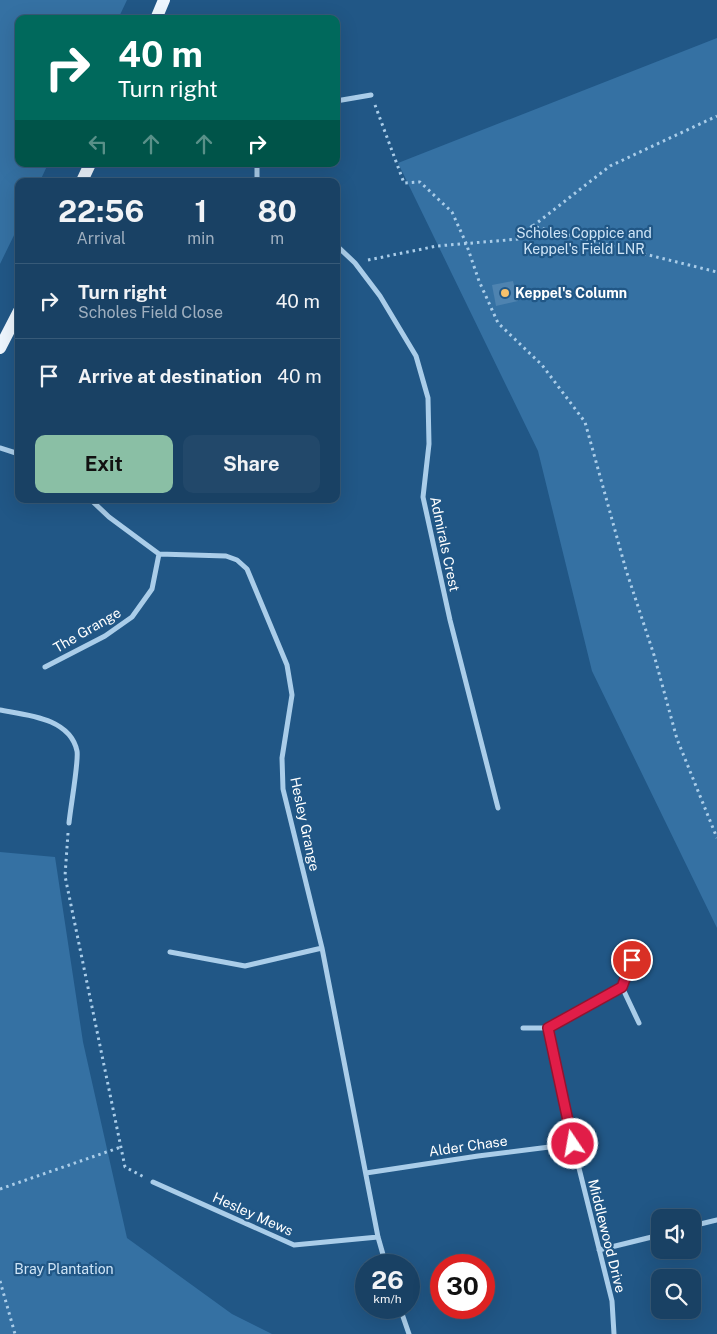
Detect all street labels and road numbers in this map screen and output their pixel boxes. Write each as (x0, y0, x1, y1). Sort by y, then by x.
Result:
street label: Admirals Crest (427, 495, 463, 593)
street label: The Grange (50, 604, 124, 656)
street label: Hesley Grange (287, 775, 323, 873)
street label: Alder Chase (428, 1133, 508, 1159)
street label: Middlewood Drive (585, 1178, 629, 1294)
street label: Hesley Mews (210, 1189, 296, 1239)

